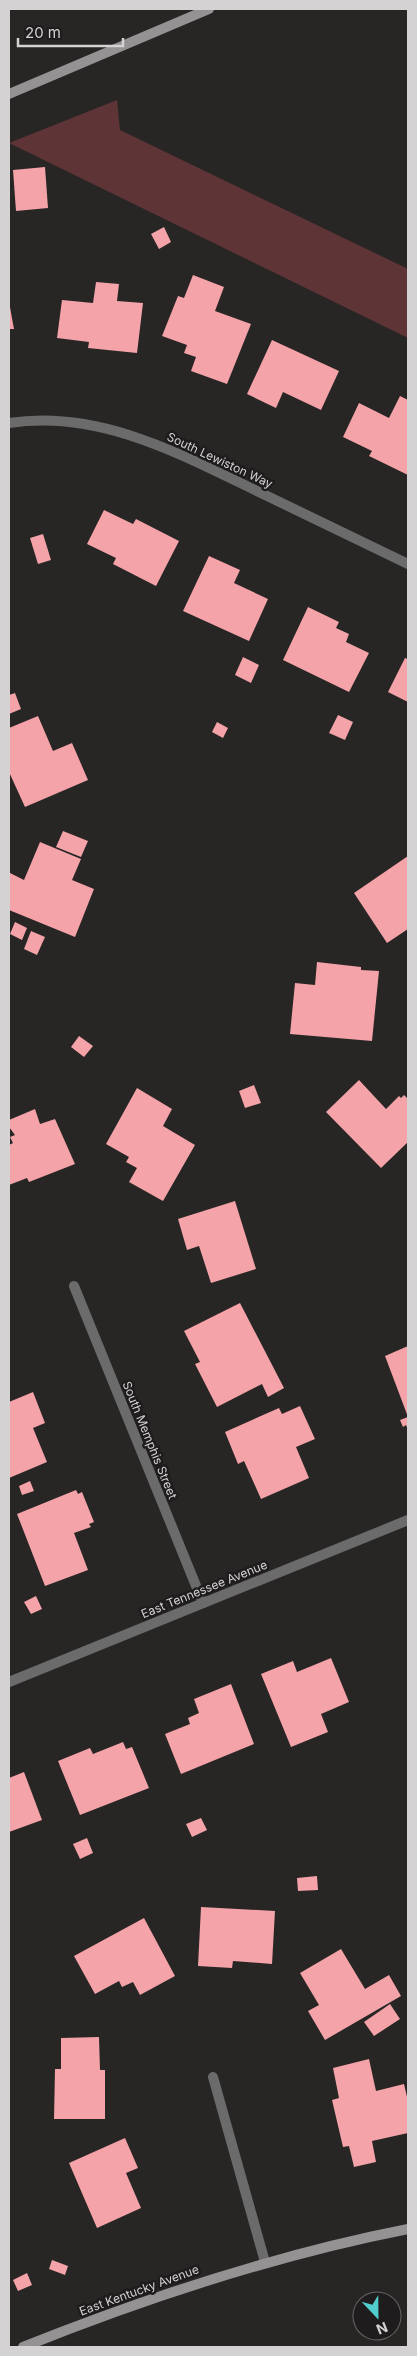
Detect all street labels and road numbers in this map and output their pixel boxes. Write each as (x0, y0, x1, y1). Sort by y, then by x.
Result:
street label: South Lewiston Way (165, 429, 276, 491)
street label: South Memphis Street (120, 1379, 181, 1501)
street label: East Tennessee Avenue (139, 1557, 269, 1621)
street label: East Kentucky Avenue (77, 2261, 201, 2319)

